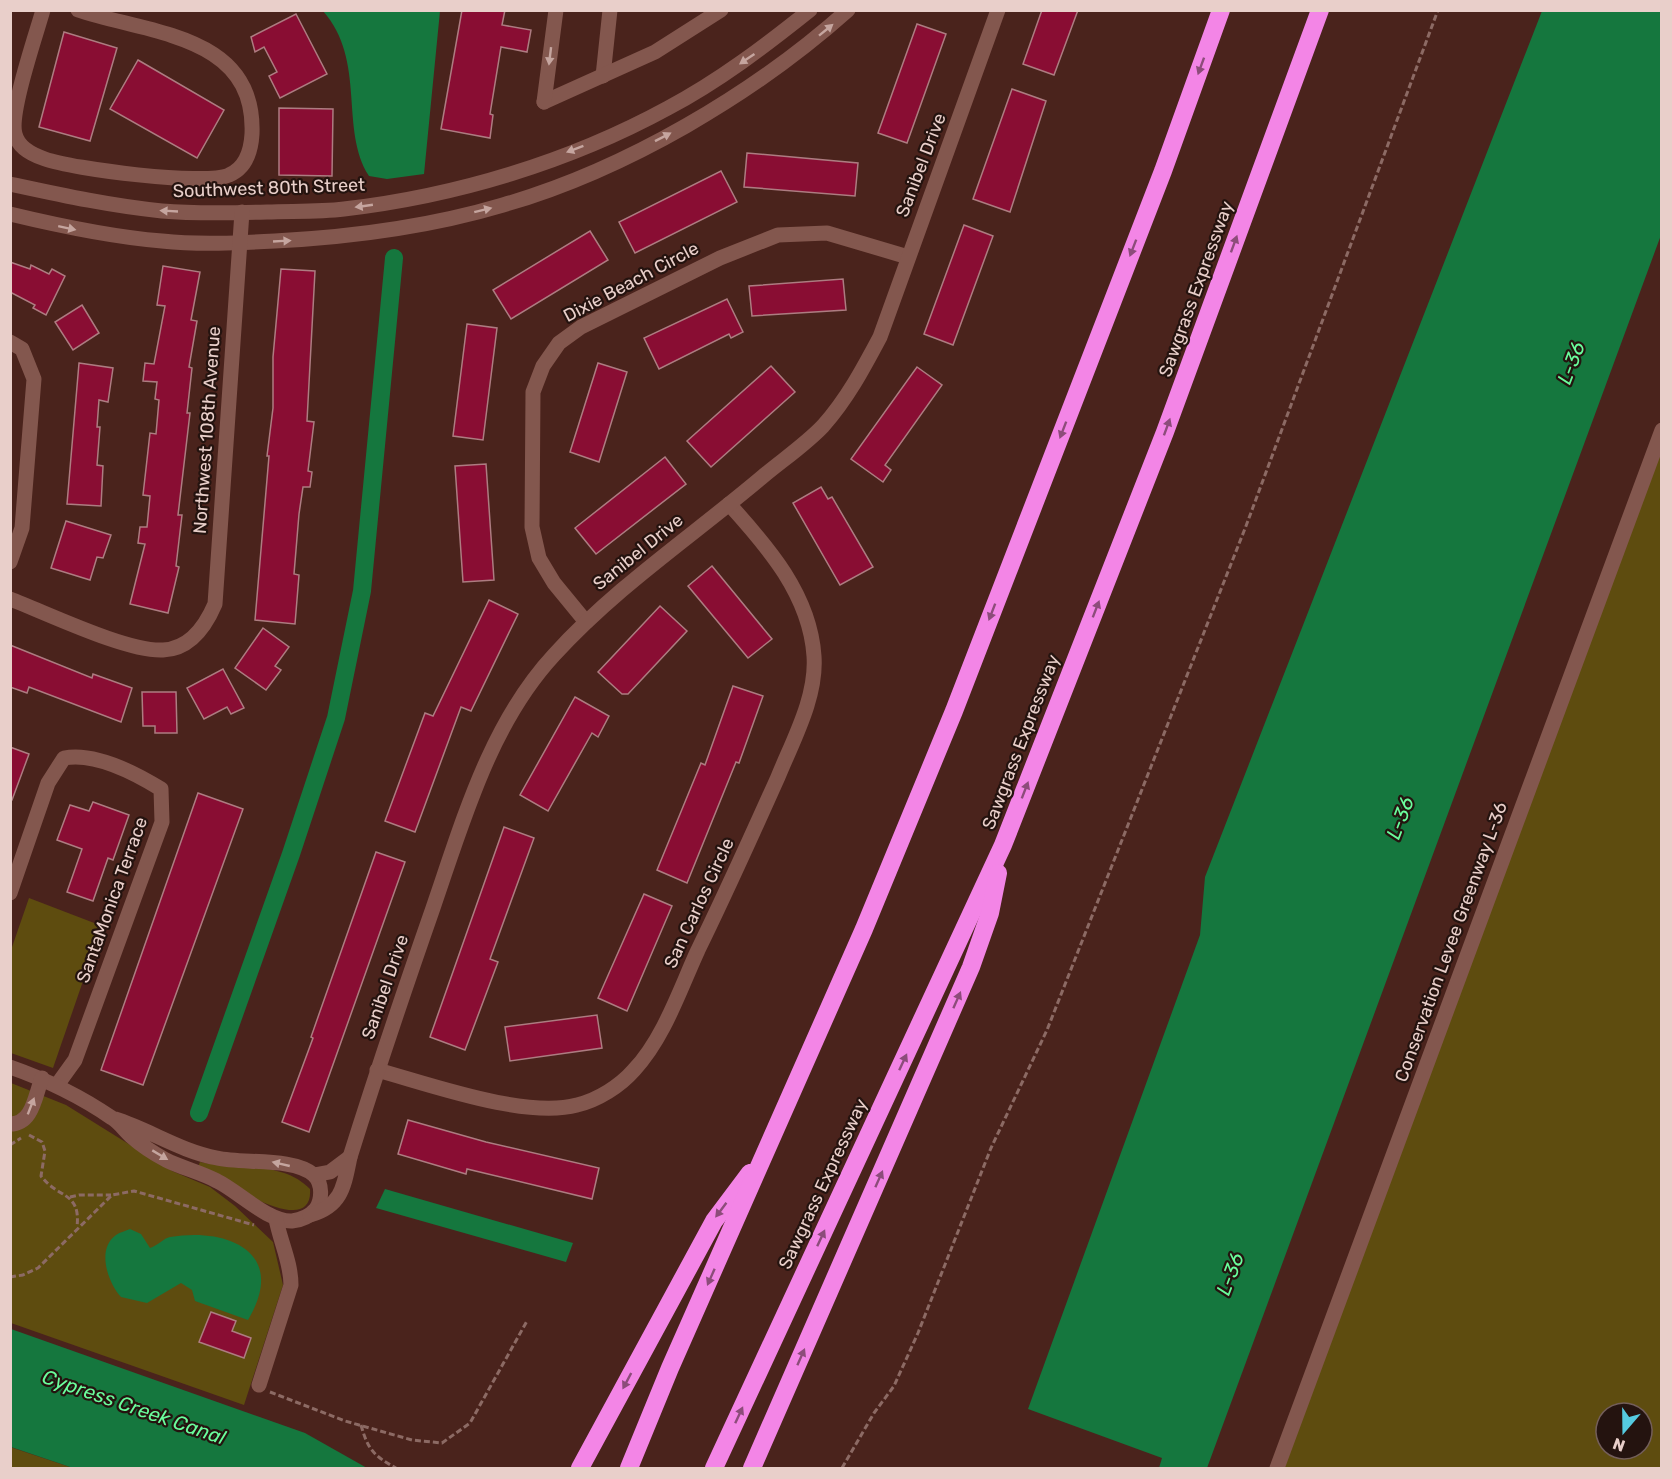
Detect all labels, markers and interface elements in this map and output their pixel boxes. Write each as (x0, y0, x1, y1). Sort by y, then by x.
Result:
one-way arrow (818, 24, 833, 36)
one-way arrow (546, 47, 555, 66)
one-way arrow (739, 53, 755, 64)
one-way arrow (1196, 57, 1206, 75)
street label: Sanibel Drive (891, 110, 951, 220)
one-way arrow (655, 132, 672, 142)
one-way arrow (566, 145, 584, 155)
street label: Southwest 80th Street (172, 174, 366, 202)
street label: Sawgrass Expressway (1154, 198, 1238, 380)
one-way arrow (354, 202, 373, 211)
one-way arrow (474, 205, 492, 215)
one-way arrow (160, 206, 179, 215)
one-way arrow (58, 224, 77, 233)
one-way arrow (1230, 235, 1240, 253)
one-way arrow (273, 236, 292, 245)
street label: Dixie Beach Circle (560, 237, 702, 327)
one-way arrow (1128, 240, 1138, 258)
street label: Northwest 108th Avenue (189, 325, 225, 535)
water label: L-36 (1552, 338, 1590, 388)
one-way arrow (1162, 418, 1172, 436)
one-way arrow (1058, 421, 1067, 439)
street label: Sanibel Drive (589, 509, 687, 595)
one-way arrow (1092, 600, 1101, 618)
one-way arrow (987, 603, 997, 621)
street label: Sawgrass Expressway (977, 651, 1065, 833)
one-way arrow (1020, 781, 1030, 799)
water label: L-36 (1381, 793, 1419, 843)
street label: Conservation Levee Greenway L-36 (1390, 799, 1512, 1085)
street label: SantaMonica Terrace (72, 814, 152, 986)
street label: San Carlos Circle (659, 834, 739, 972)
street label: Sanibel Drive (357, 932, 413, 1042)
one-way arrow (953, 991, 962, 1009)
one-way arrow (898, 1052, 908, 1070)
street label: Sawgrass Expressway (774, 1095, 872, 1273)
one-way arrow (27, 1097, 37, 1115)
one-way arrow (152, 1150, 168, 1161)
one-way arrow (272, 1159, 291, 1169)
one-way arrow (874, 1169, 884, 1187)
one-way arrow (716, 1203, 728, 1218)
one-way arrow (816, 1229, 826, 1247)
water label: L-36 (1211, 1249, 1249, 1299)
one-way arrow (707, 1269, 716, 1286)
one-way arrow (796, 1348, 806, 1366)
water label: Cypress Creek Canal (39, 1364, 230, 1450)
one-way arrow (622, 1373, 632, 1390)
north arrow (1594, 1401, 1654, 1461)
one-way arrow (734, 1406, 744, 1424)
text: N (1610, 1434, 1628, 1456)

